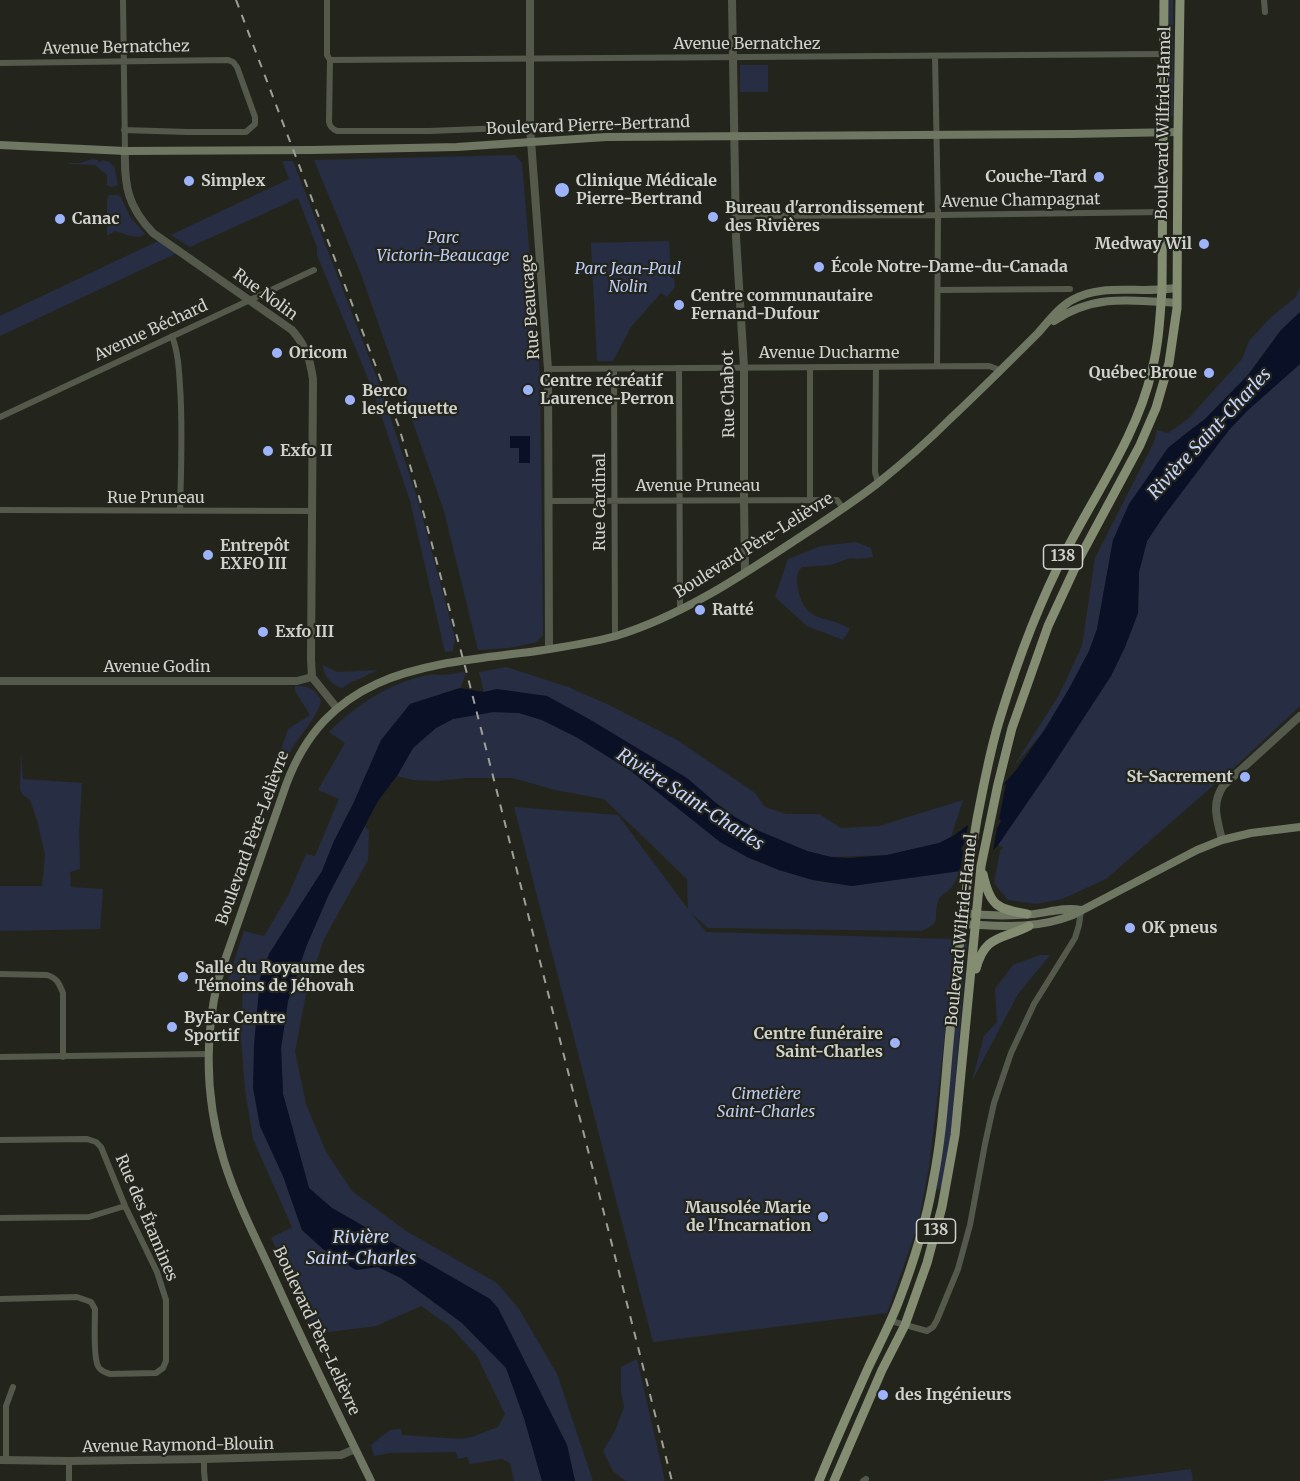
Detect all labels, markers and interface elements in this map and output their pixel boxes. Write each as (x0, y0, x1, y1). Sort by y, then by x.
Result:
street label: Boulevard Wilfrid-Hamel (1153, 26, 1175, 220)
street label: Avenue Bernatchez (673, 34, 821, 54)
street label: Avenue Bernatchez (42, 37, 190, 59)
street label: Boulevard Pierre-Bertrand (486, 113, 690, 139)
place label: Couche-Tard (986, 167, 1087, 187)
marker: Couche-Tard (1092, 170, 1106, 184)
place label: Simplex (201, 171, 265, 191)
place label: Clinique Médicale Pierre-Bertrand (576, 171, 717, 209)
marker: Simplex (182, 174, 196, 188)
marker: Clinique Médicale Pierre-Bertrand (553, 181, 571, 199)
street label: Avenue Champagnat (941, 190, 1101, 212)
place label: Bureau d'arrondissement des Rivières (725, 198, 924, 236)
place label: Canac (72, 209, 119, 229)
marker: Bureau d'arrondissement des Rivières (706, 210, 720, 224)
marker: Canac (53, 212, 67, 226)
park label: Parc Victorin-Beaucage (377, 228, 509, 266)
place label: Medway Wil (1095, 234, 1192, 254)
marker: Medway Wil (1197, 237, 1211, 251)
street label: Rue Beaucage (518, 254, 544, 360)
place label: École Notre-Dame-du-Canada (831, 257, 1068, 277)
park label: Parc Jean-Paul Nolin (575, 259, 681, 297)
marker: École Notre-Dame-du-Canada (812, 260, 826, 274)
street label: Rue Nolin (229, 265, 301, 325)
place label: Centre communautaire Fernand-Dufour (691, 286, 873, 324)
street label: Avenue Béchard (91, 296, 211, 366)
marker: Centre communautaire Fernand-Dufour (672, 298, 686, 312)
place label: Oricom (289, 343, 347, 363)
street label: Avenue Ducharme (759, 343, 899, 363)
marker: Oricom (270, 346, 284, 360)
street label: Rue Chabot (719, 350, 739, 438)
place label: Québec Broue (1089, 363, 1197, 383)
water label: Rivière Saint-Charles (1144, 364, 1276, 504)
marker: Québec Broue (1202, 366, 1216, 380)
place label: Centre récréatif Laurence-Perron (540, 371, 674, 409)
place label: Berco les'etiquette (362, 381, 457, 419)
marker: Centre récréatif Laurence-Perron (521, 383, 535, 397)
marker: Berco les'etiquette (343, 393, 357, 407)
place label: Exfo II (280, 441, 333, 461)
marker: Exfo II (261, 444, 275, 458)
street label: Rue Cardinal (590, 453, 610, 551)
street label: Avenue Pruneau (636, 476, 760, 496)
street label: Rue Pruneau (107, 488, 205, 508)
street label: Boulevard Père-Lelièvre (671, 489, 837, 603)
place label: Entrepôt EXFO III (220, 536, 290, 574)
road number: 138 (1044, 545, 1082, 569)
marker: Entrepôt EXFO III (201, 548, 215, 562)
place label: Ratté (712, 600, 754, 620)
marker: Ratté (693, 603, 707, 617)
place label: Exfo III (275, 622, 334, 642)
marker: Exfo III (256, 625, 270, 639)
street label: Avenue Godin (103, 657, 211, 677)
water label: Rivière Saint-Charles (612, 744, 768, 856)
street label: Boulevard Père-Lelièvre (213, 748, 293, 928)
place label: St-Sacrement (1127, 767, 1233, 787)
marker: St-Sacrement (1238, 770, 1252, 784)
street label: Boulevard Wilfrid-Hamel (942, 833, 982, 1027)
place label: OK pneus (1142, 918, 1217, 938)
marker: OK pneus (1123, 921, 1137, 935)
place label: Salle du Royaume des Témoins de Jéhovah (195, 958, 365, 996)
marker: Salle du Royaume des Témoins de Jéhovah (176, 970, 190, 984)
place label: ByFar Centre Sportif (184, 1008, 285, 1046)
marker: ByFar Centre Sportif (165, 1020, 179, 1034)
place label: Centre funéraire Saint-Charles (754, 1024, 883, 1062)
marker: Centre funéraire Saint-Charles (888, 1036, 902, 1050)
park label: Cimetière Saint-Charles (717, 1084, 815, 1122)
street label: Rue des Étamines (111, 1152, 181, 1284)
place label: Mausolée Marie de l'Incarnation (685, 1198, 811, 1236)
marker: Mausolée Marie de l'Incarnation (816, 1210, 830, 1224)
road number: 138 (916, 1219, 956, 1243)
water label: Rivière Saint-Charles (306, 1227, 416, 1270)
street label: Boulevard Père-Lelièvre (268, 1244, 364, 1418)
place label: des Ingénieurs (895, 1385, 1012, 1405)
marker: des Ingénieurs (876, 1388, 890, 1402)
street label: Avenue Raymond-Blouin (82, 1435, 274, 1457)

